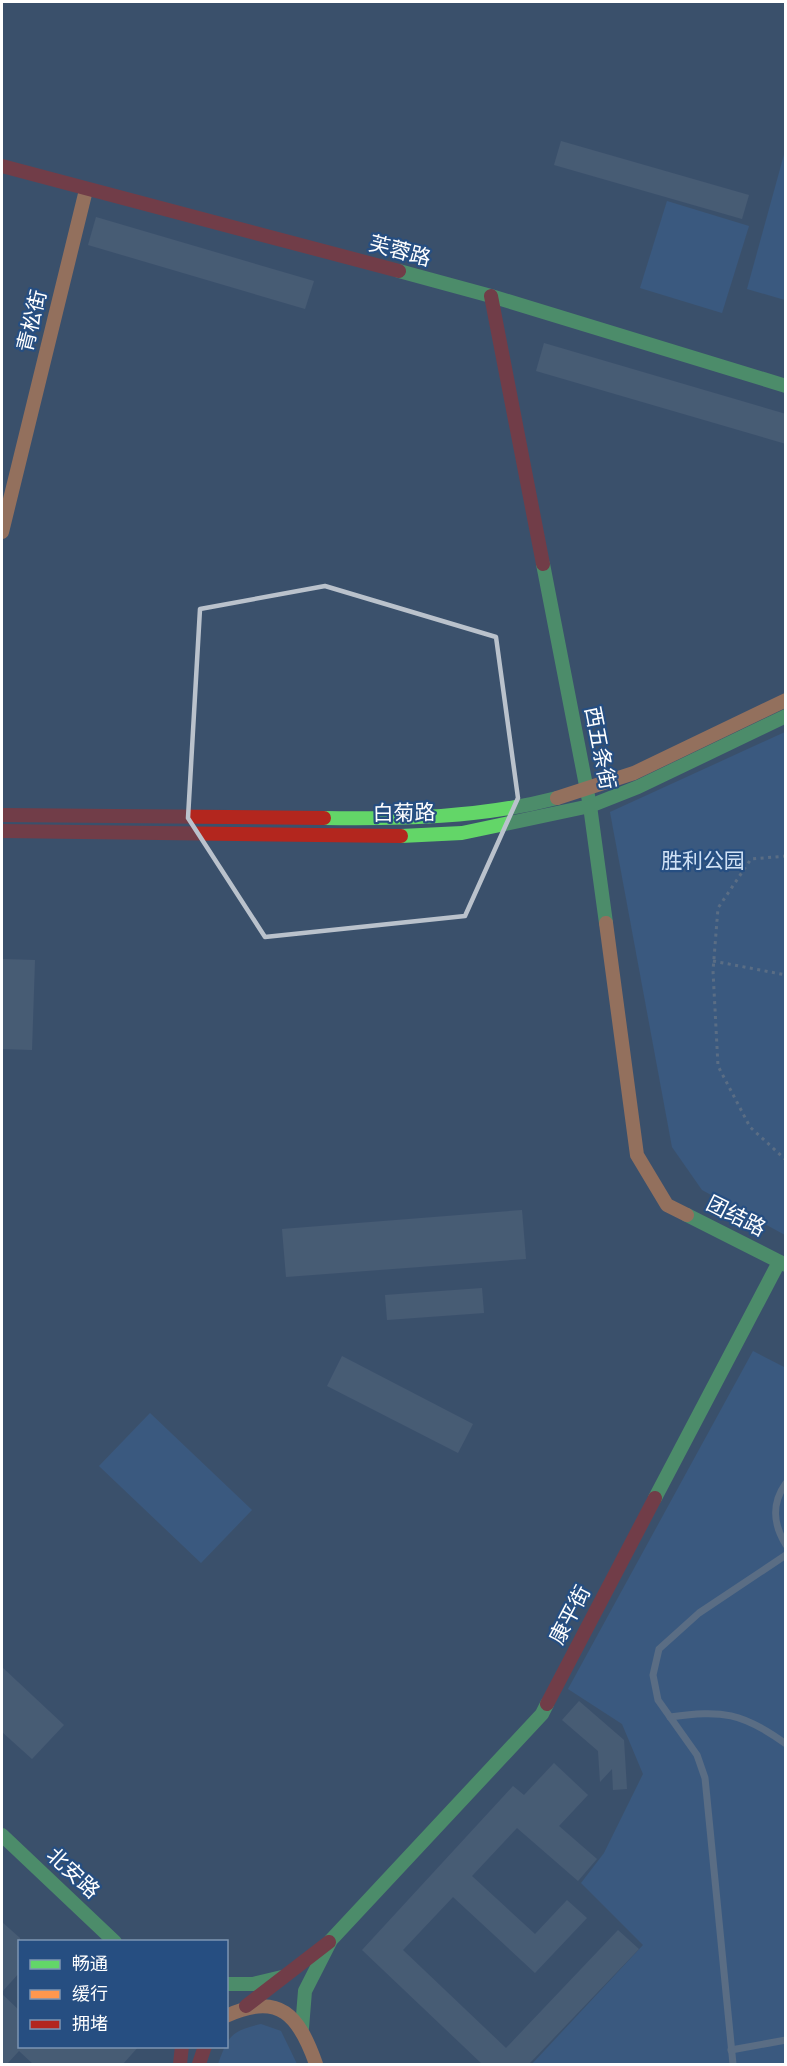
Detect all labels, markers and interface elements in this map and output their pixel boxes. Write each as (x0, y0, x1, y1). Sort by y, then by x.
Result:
street label: 芙蓉路 (366, 230, 434, 272)
street label: 青松街 (12, 287, 52, 355)
street label: 西五条街 (579, 704, 621, 792)
street label: 白菊路 (372, 799, 436, 827)
park label: 胜利公园 (661, 848, 745, 874)
street label: 团结路 (702, 1190, 770, 1242)
street label: 康平街 (544, 1581, 596, 1649)
street label: 北安路 (41, 1842, 105, 1904)
legend (18, 1940, 228, 2048)
text: 畅通 (72, 1953, 108, 1975)
text: 缓行 (72, 1983, 108, 2005)
text: 拥堵 (72, 2013, 108, 2035)

